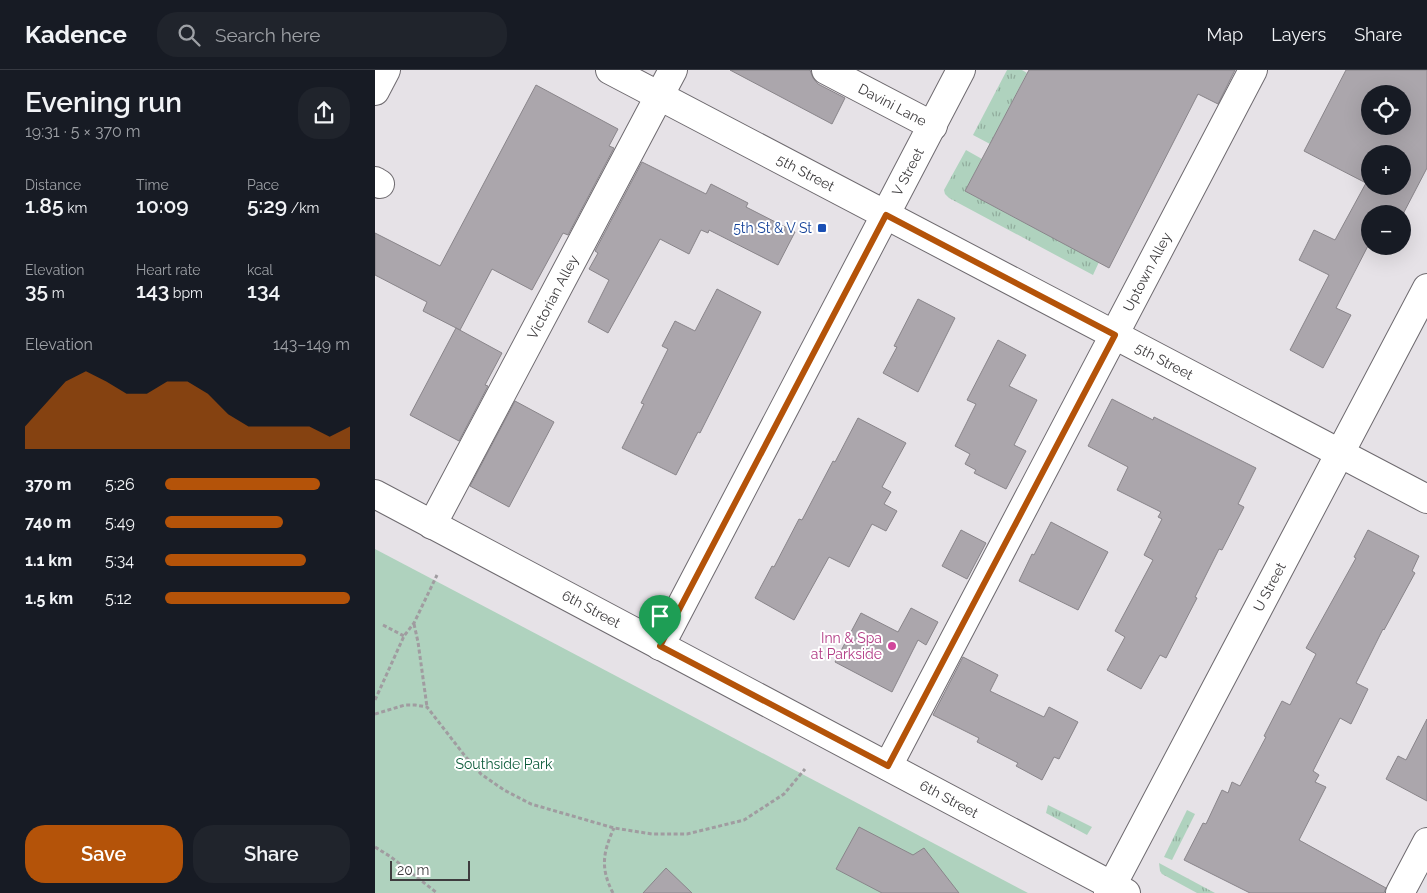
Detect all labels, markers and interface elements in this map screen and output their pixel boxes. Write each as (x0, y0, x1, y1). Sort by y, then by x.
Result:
search box (157, 12, 507, 57)
text: Kadence (25, 20, 127, 49)
icon: search (175, 21, 203, 49)
text: Search here (215, 24, 320, 46)
text: Map (1207, 24, 1243, 45)
text: Layers (1271, 24, 1326, 45)
text: Share (1354, 24, 1402, 45)
street label: Davini Lane (856, 80, 929, 129)
map controls (1361, 85, 1411, 255)
button: locate (1361, 85, 1411, 135)
text: Evening run (25, 86, 182, 119)
button: share (298, 87, 350, 139)
text: 19:31 · 5 × 370 m (25, 122, 141, 141)
street label: V Street (889, 145, 927, 198)
button: + (1361, 145, 1411, 195)
street label: 5th Street (774, 151, 838, 195)
text: Distance (25, 177, 81, 193)
text: Time (136, 177, 169, 193)
text: Pace (247, 177, 279, 193)
text: 1.85 (25, 193, 64, 218)
text: 10:09 (136, 193, 189, 218)
text: 5:29 (247, 193, 287, 218)
text: km (64, 200, 87, 216)
text: /km (287, 200, 319, 216)
button: − (1361, 205, 1411, 255)
place label: 5th St & V St (733, 220, 812, 236)
marker: 5th St & V St (816, 222, 828, 234)
street label: Uptown Alley (1120, 229, 1175, 314)
street label: Victorian Alley (524, 252, 582, 342)
text: Elevation (25, 262, 84, 278)
text: Heart rate (136, 262, 200, 278)
text: kcal (247, 262, 273, 278)
text: 35 (25, 278, 48, 303)
text: 143 (136, 278, 169, 303)
text: 134 (247, 278, 280, 303)
text: m (48, 285, 65, 301)
text: bpm (169, 285, 203, 301)
text: Elevation (25, 335, 93, 354)
text: 143–149 m (273, 335, 350, 354)
street label: 5th Street (1133, 339, 1196, 383)
text: 370 m (25, 475, 71, 494)
text: 5:26 (105, 475, 135, 494)
text: 740 m (25, 513, 71, 532)
text: 5:49 (105, 513, 135, 532)
text: 1.1 km (25, 551, 72, 570)
text: 5:34 (105, 551, 134, 570)
street label: U Street (1250, 559, 1289, 614)
street label: 6th Street (559, 587, 624, 631)
text: 1.5 km (25, 589, 73, 608)
text: 5:12 (105, 589, 132, 608)
pin (639, 595, 681, 646)
icon: arrive (646, 602, 674, 630)
place label: Inn & Spa at Parkside (811, 630, 882, 662)
marker: Inn & Spa at Parkside (886, 640, 898, 652)
park label: Southside Park (456, 756, 553, 772)
street label: 6th Street (917, 777, 981, 821)
button: Save (25, 825, 183, 883)
button: Share (193, 825, 350, 883)
scale bar (390, 858, 470, 881)
text: 20 m (397, 862, 429, 878)

